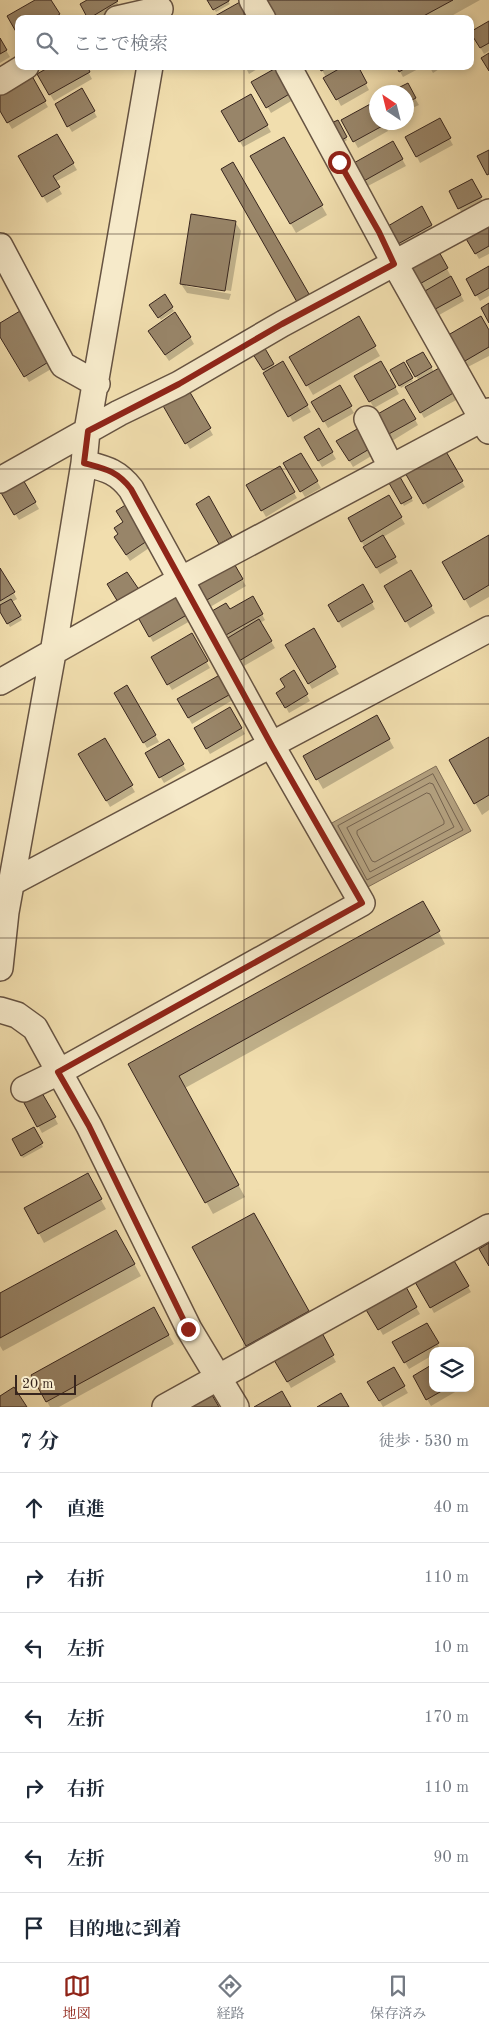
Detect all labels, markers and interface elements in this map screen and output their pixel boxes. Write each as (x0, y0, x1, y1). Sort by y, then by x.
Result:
search box (15, 15, 474, 70)
icon: search (33, 29, 61, 57)
text: ここで検索 (73, 36, 168, 55)
north arrow (369, 85, 414, 130)
route start (328, 151, 351, 174)
route end (177, 1318, 200, 1341)
map controls (429, 1347, 474, 1392)
button: layers (429, 1347, 474, 1392)
scale bar (15, 1372, 76, 1395)
text: 20 m (22, 1377, 53, 1391)
text: 7 分 (20, 1432, 59, 1453)
text: 徒歩 · 530 m (379, 1434, 469, 1450)
icon: ahead (20, 1494, 48, 1522)
text: 40 m (433, 1500, 469, 1516)
text: 直進 (67, 1501, 105, 1520)
icon: right (20, 1564, 48, 1592)
text: 110 m (424, 1570, 469, 1586)
text: 右折 (67, 1571, 105, 1590)
icon: left (20, 1634, 48, 1662)
text: 10 m (433, 1640, 469, 1656)
text: 左折 (67, 1641, 105, 1660)
icon: left (20, 1704, 48, 1732)
text: 170 m (424, 1710, 469, 1726)
text: 左折 (67, 1711, 105, 1730)
icon: right (20, 1774, 48, 1802)
text: 110 m (424, 1780, 469, 1796)
text: 右折 (67, 1781, 105, 1800)
icon: left (20, 1844, 48, 1872)
text: 90 m (433, 1850, 469, 1866)
text: 左折 (67, 1851, 105, 1870)
icon: arrive (20, 1914, 48, 1942)
text: 目的地に到着 (67, 1921, 181, 1940)
tab: 地図 (63, 1972, 91, 2023)
tab: 経路 (216, 1972, 244, 2023)
tab: 保存済み (370, 1972, 426, 2023)

